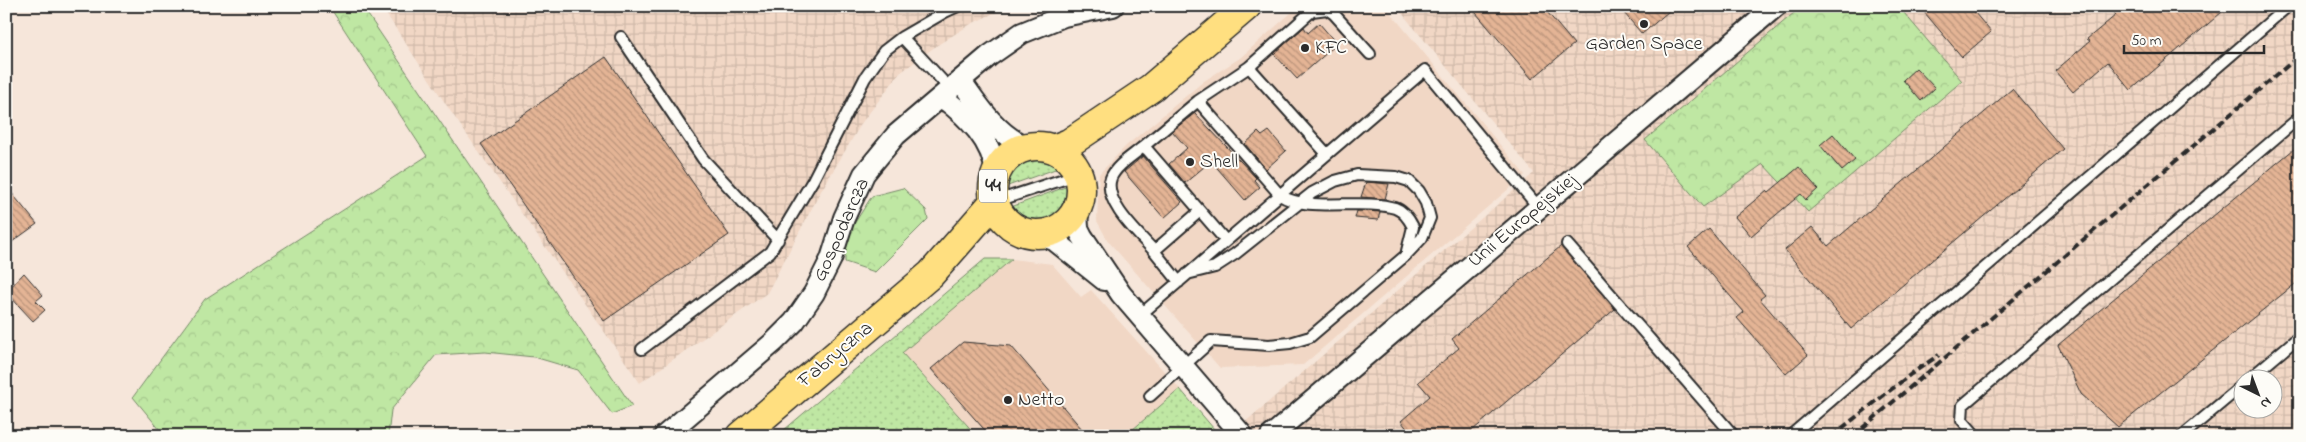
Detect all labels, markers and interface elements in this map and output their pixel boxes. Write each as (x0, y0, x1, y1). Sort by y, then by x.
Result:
marker: Garden Space (1638, 18, 1650, 30)
scale bar (2124, 22, 2264, 54)
place label: Garden Space (1586, 30, 1703, 59)
text: 50 m (2131, 30, 2162, 52)
place label: KFC (1315, 34, 1347, 63)
marker: KFC (1299, 42, 1311, 54)
place label: Shell (1200, 148, 1238, 177)
marker: Shell (1184, 156, 1196, 168)
street label: Unii Europejskiej (1462, 166, 1584, 275)
road number: 44 (979, 170, 1007, 202)
street label: Gospodarcza (806, 174, 878, 286)
street label: Fabryczna (791, 315, 880, 396)
north arrow (2234, 370, 2284, 420)
place label: Netto (1018, 386, 1064, 415)
text: N (2255, 392, 2276, 414)
marker: Netto (1002, 394, 1014, 406)

